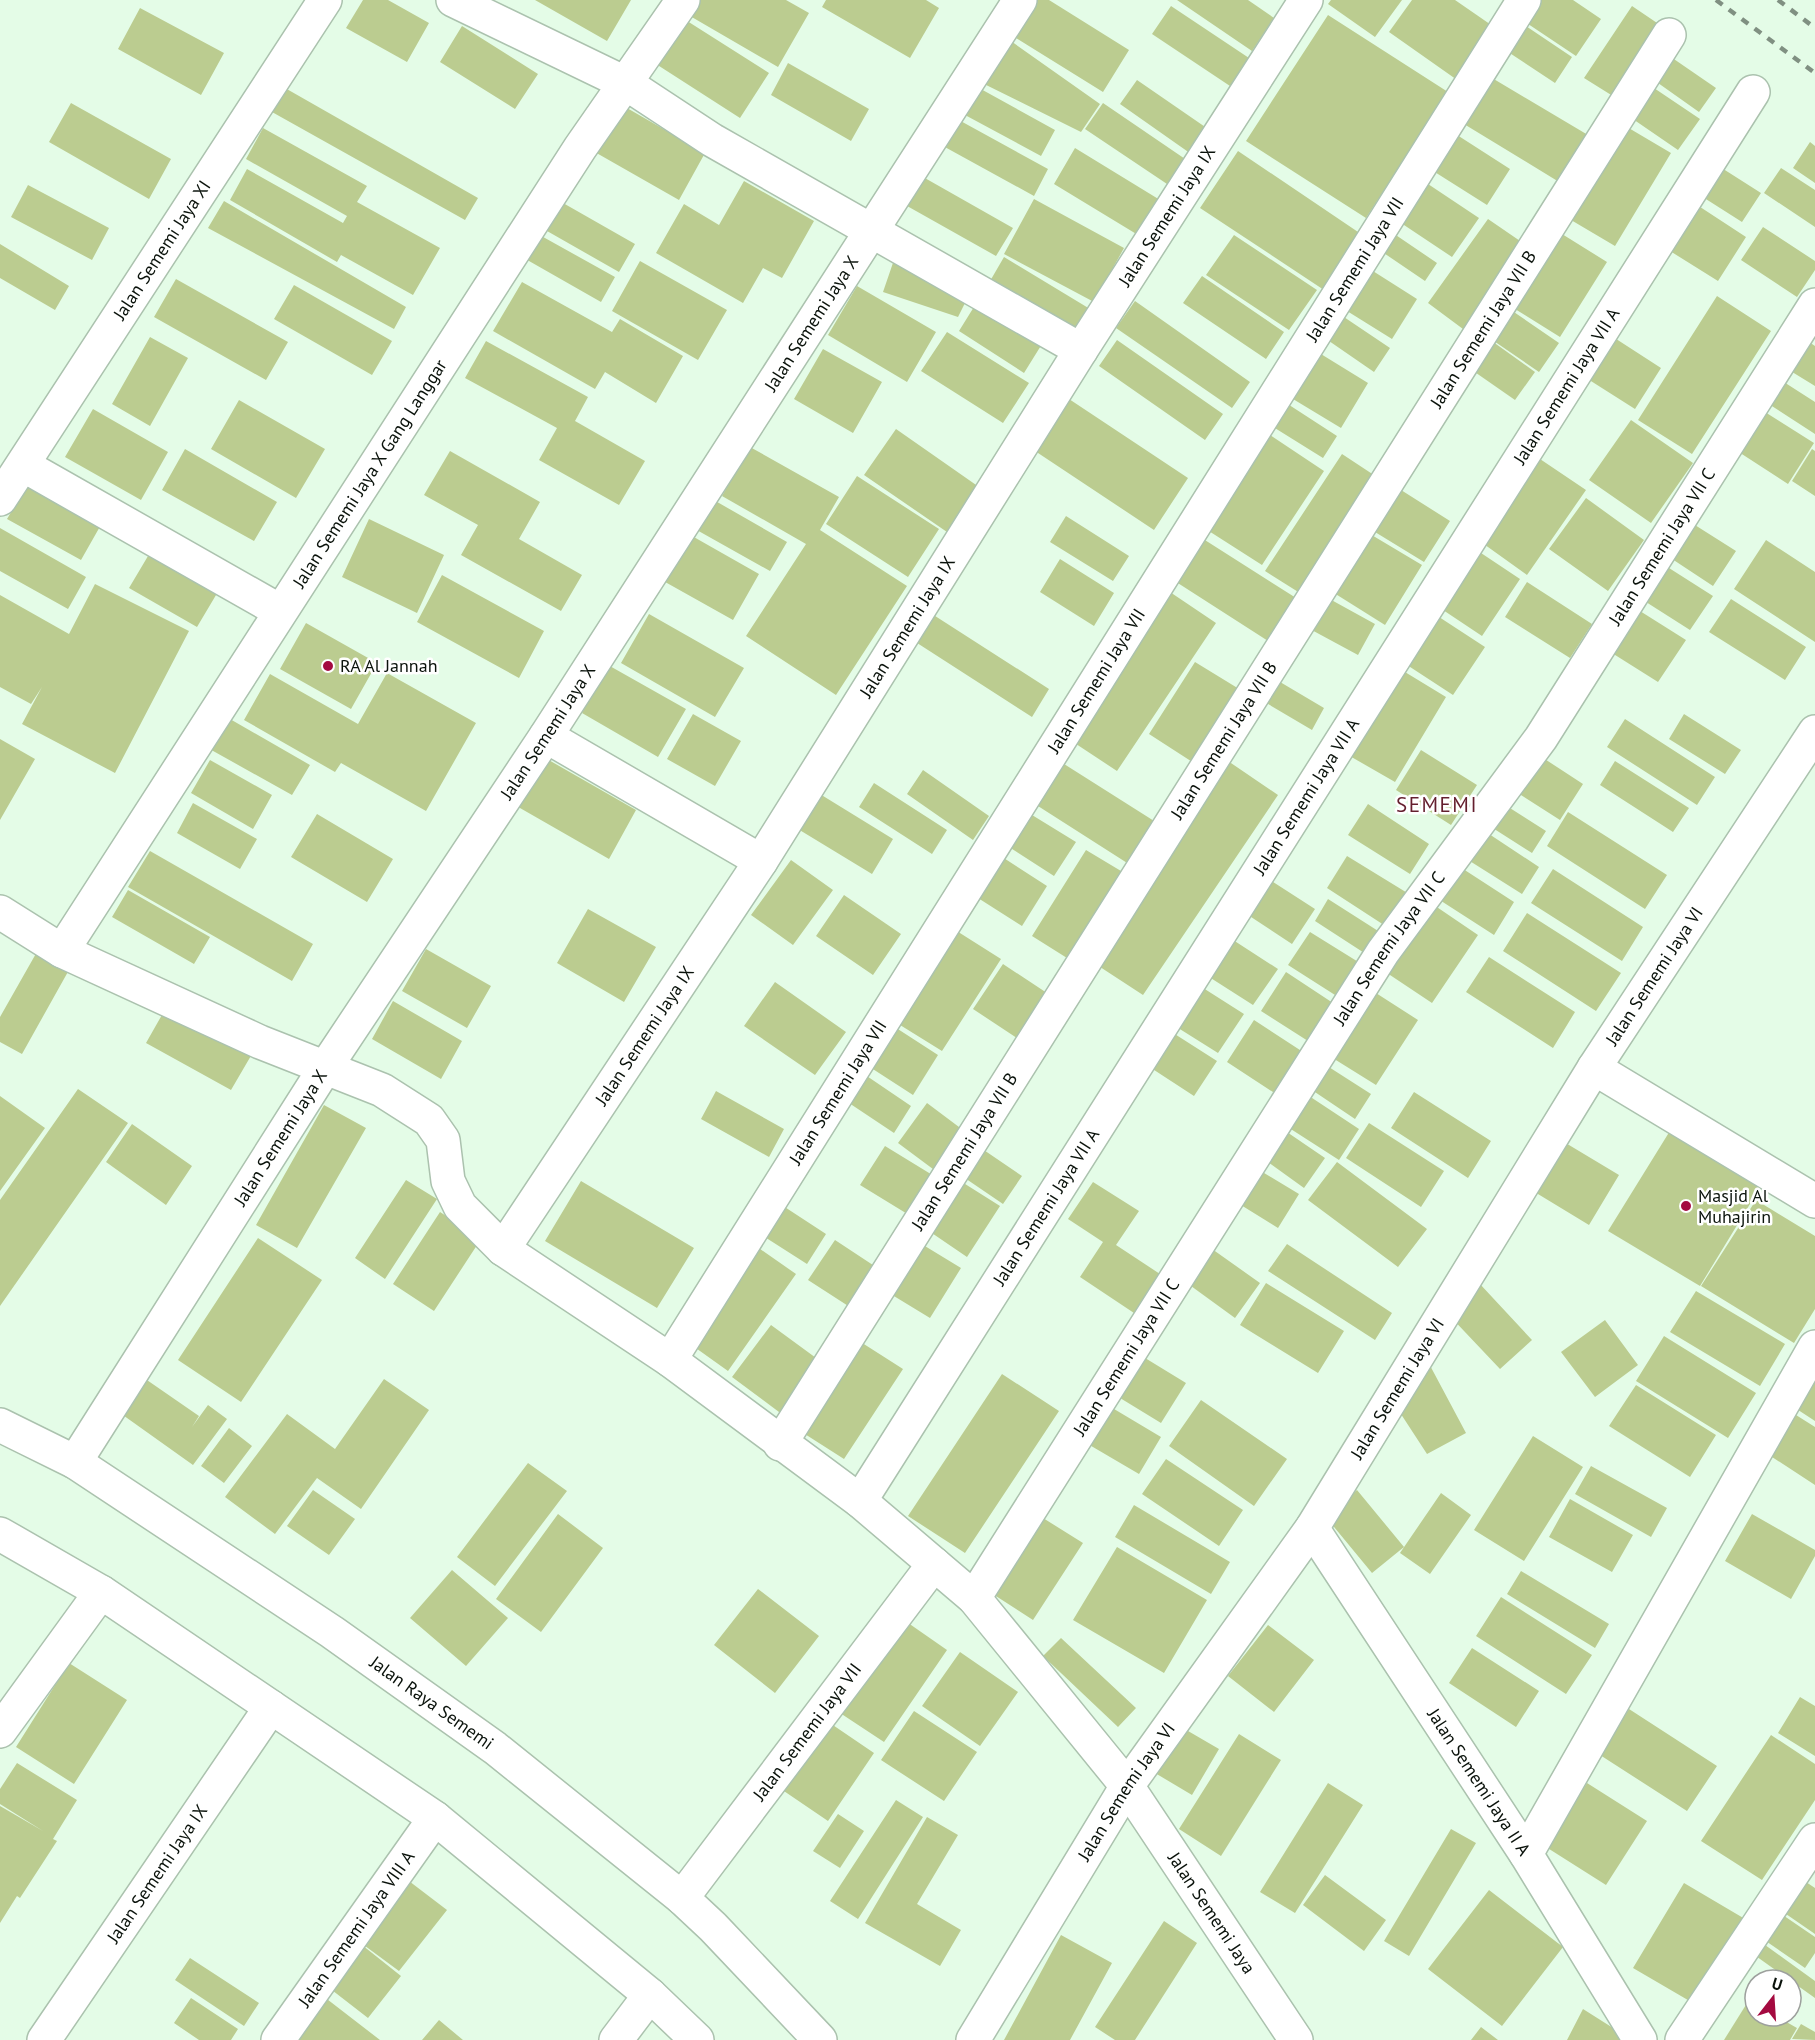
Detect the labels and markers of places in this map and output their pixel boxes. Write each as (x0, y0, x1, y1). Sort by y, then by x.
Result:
place label: RA Al Jannah (340, 654, 438, 677)
marker: RA Al Jannah (321, 659, 335, 673)
place label: Masjid Al Muhajirin (1698, 1184, 1771, 1228)
marker: Masjid Al Muhajirin (1679, 1199, 1693, 1213)

